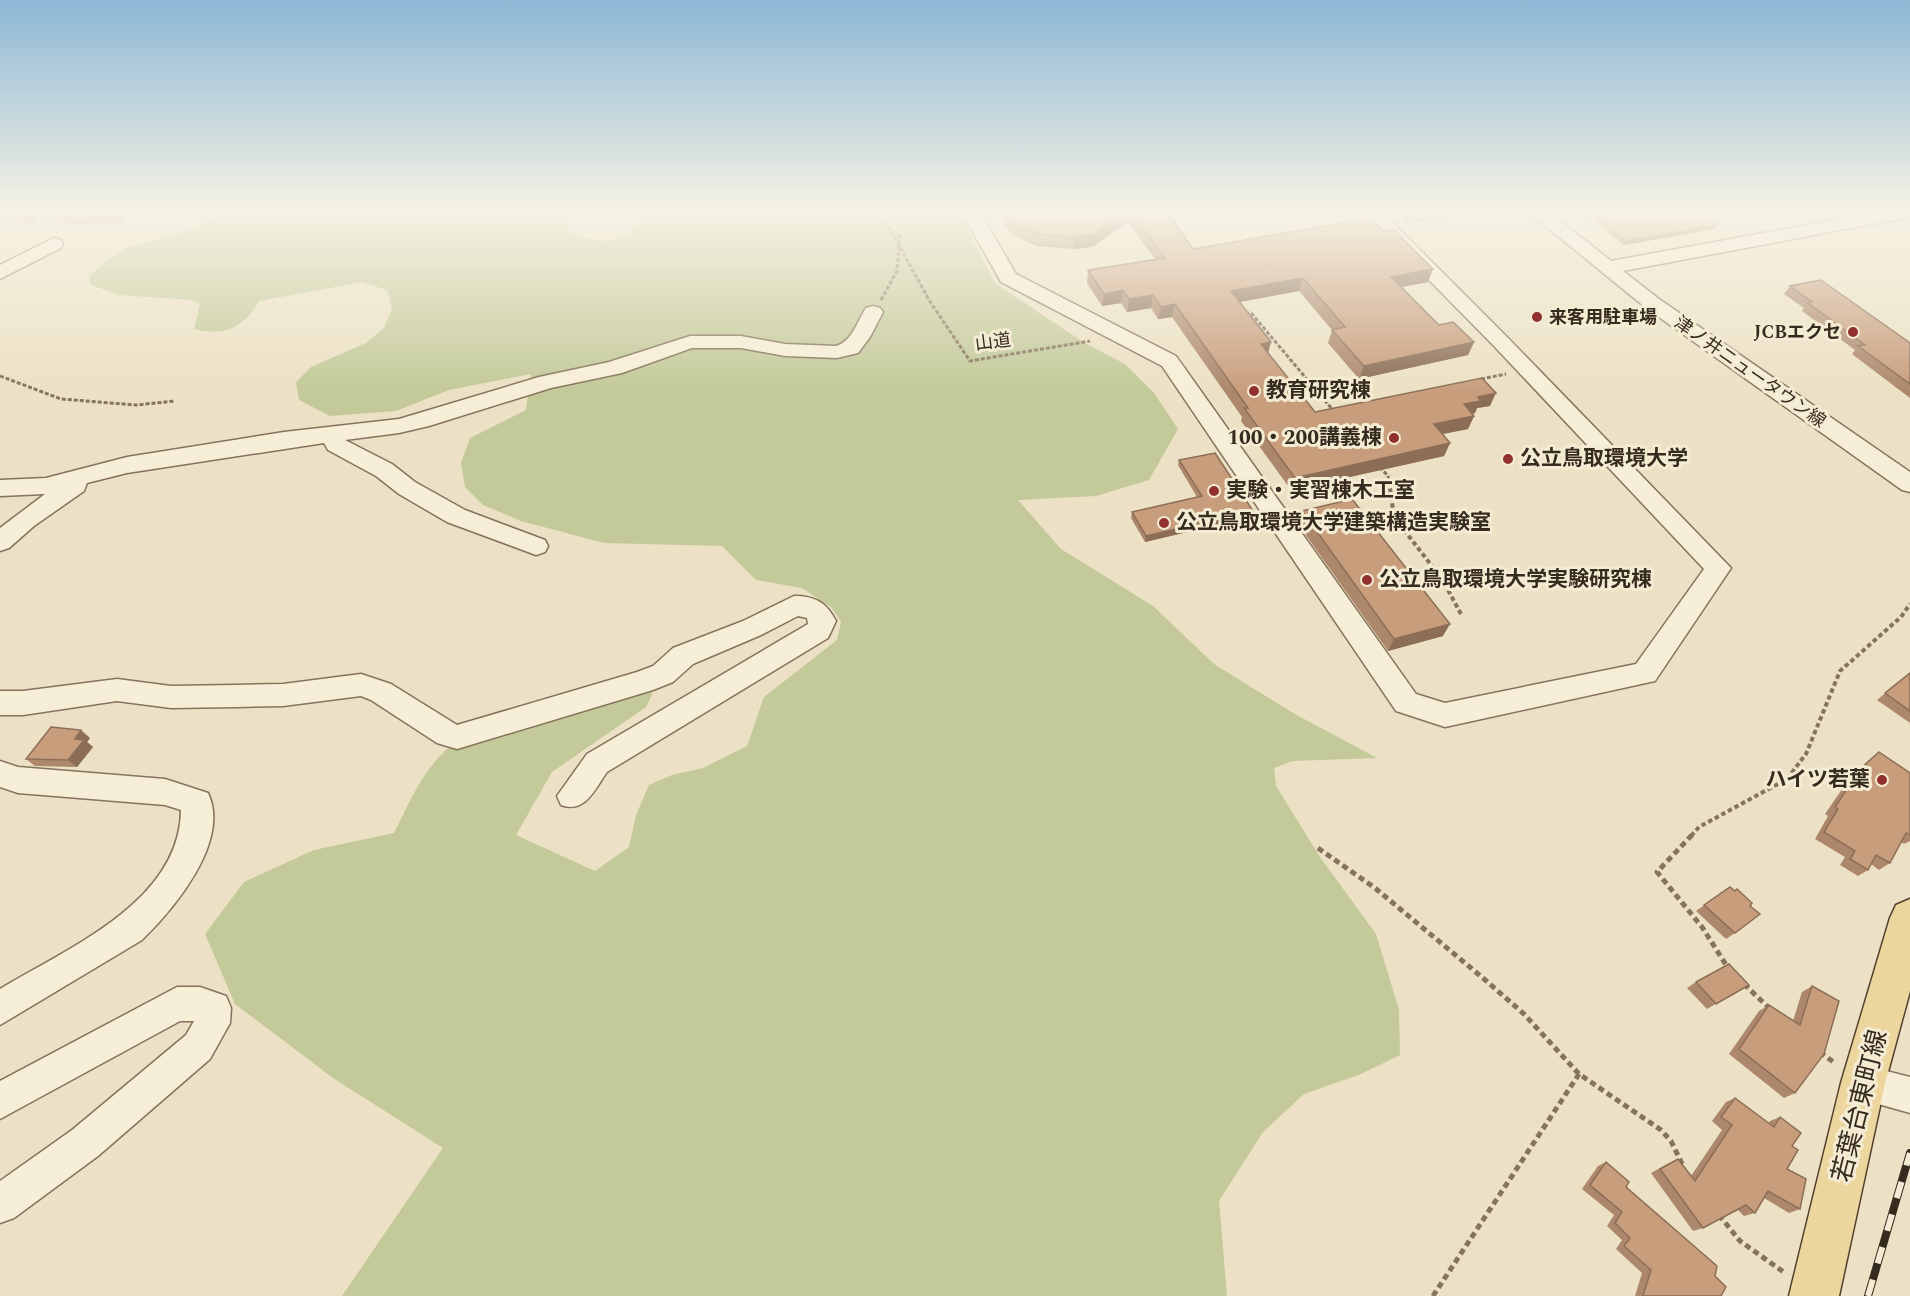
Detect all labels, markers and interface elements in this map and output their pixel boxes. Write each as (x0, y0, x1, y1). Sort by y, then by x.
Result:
place label: 来客用駐車場 (1549, 304, 1657, 331)
street label: 津ノ井ニュータウン線 (1669, 309, 1831, 435)
marker: 来客用駐車場 (1530, 310, 1544, 324)
place label: JCBエクセ (1754, 319, 1841, 346)
marker: JCBエクセ (1846, 325, 1860, 339)
street label: 山道 (973, 326, 1013, 358)
place label: 教育研究棟 (1266, 375, 1371, 407)
marker: 教育研究棟 (1247, 384, 1261, 398)
place label: 100・200講義棟 (1227, 422, 1382, 454)
marker: 100・200講義棟 (1387, 431, 1401, 445)
place label: 公立鳥取環境大学 (1520, 443, 1688, 475)
marker: 公立鳥取環境大学 (1501, 452, 1515, 466)
place label: 実験・実習棟木工室 (1226, 475, 1415, 507)
marker: 実験・実習棟木工室 (1207, 484, 1221, 498)
place label: 公立鳥取環境大学建築構造実験室 (1176, 507, 1491, 539)
marker: 公立鳥取環境大学建築構造実験室 (1157, 516, 1171, 530)
place label: 公立鳥取環境大学実験研究棟 (1379, 564, 1652, 596)
marker: 公立鳥取環境大学実験研究棟 (1360, 573, 1374, 587)
place label: ハイツ若葉 (1765, 764, 1870, 796)
marker: ハイツ若葉 (1875, 773, 1889, 787)
street label: 若葉台東町線 (1822, 1025, 1898, 1187)

